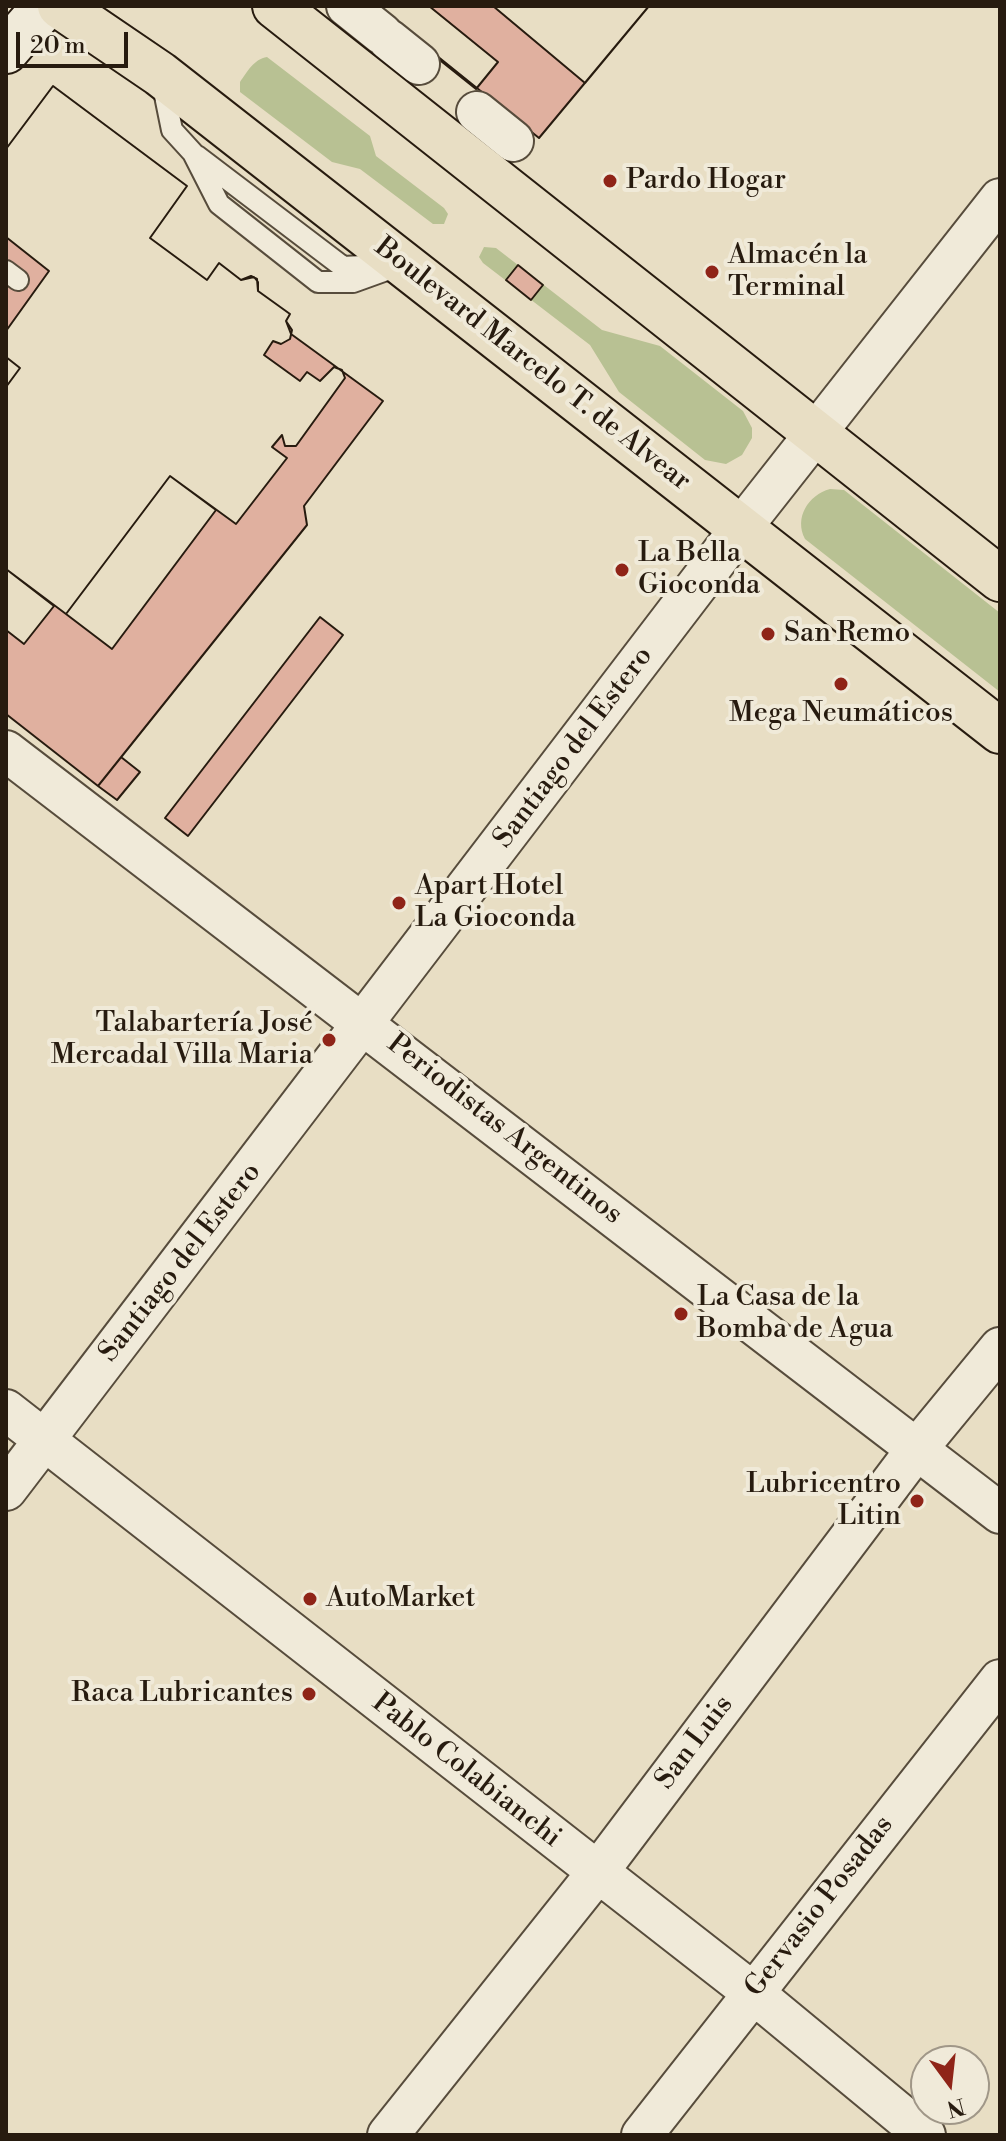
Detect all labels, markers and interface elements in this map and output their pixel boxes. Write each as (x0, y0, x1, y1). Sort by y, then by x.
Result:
scale bar (20, 16, 132, 66)
text: 20 m (30, 31, 86, 61)
place label: Pardo Hogar (626, 164, 786, 198)
marker: Pardo Hogar (601, 172, 619, 190)
street label: Boulevard Marcelo T. de Alvear (367, 231, 697, 499)
place label: Almacén la Terminal (728, 239, 867, 305)
marker: Almacén la Terminal (703, 263, 721, 281)
place label: La Bella Gioconda (638, 537, 760, 603)
marker: La Bella Gioconda (613, 561, 631, 579)
place label: San Remo (784, 617, 910, 651)
marker: San Remo (759, 625, 777, 643)
street label: Santiago del Estero (487, 641, 661, 855)
marker: Mega Neumáticos (832, 675, 850, 693)
place label: Mega Neumáticos (729, 697, 953, 731)
place label: Apart Hotel La Gioconda (415, 870, 576, 936)
marker: Apart Hotel La Gioconda (390, 894, 408, 912)
place label: Talabartería José Mercadal Villa Maria (51, 1007, 313, 1073)
street label: Periodistas Argentinos (380, 1028, 628, 1232)
marker: Talabartería José Mercadal Villa Maria (320, 1031, 338, 1049)
street label: Santiago del Estero (93, 1157, 269, 1369)
place label: La Casa de la Bomba de Agua (697, 1281, 893, 1347)
marker: La Casa de la Bomba de Agua (672, 1305, 690, 1323)
place label: Lubricentro Litin (746, 1468, 901, 1534)
marker: Lubricentro Litin (908, 1492, 926, 1510)
place label: AutoMarket (326, 1582, 475, 1616)
marker: AutoMarket (301, 1590, 319, 1608)
place label: Raca Lubricantes (71, 1677, 293, 1711)
marker: Raca Lubricantes (300, 1685, 318, 1703)
street label: Pablo Colabianchi (365, 1687, 567, 1855)
street label: San Luis (649, 1689, 741, 1797)
street label: Gervasio Posadas (739, 1810, 901, 2004)
north arrow (910, 2045, 990, 2125)
text: N (944, 2091, 968, 2122)

